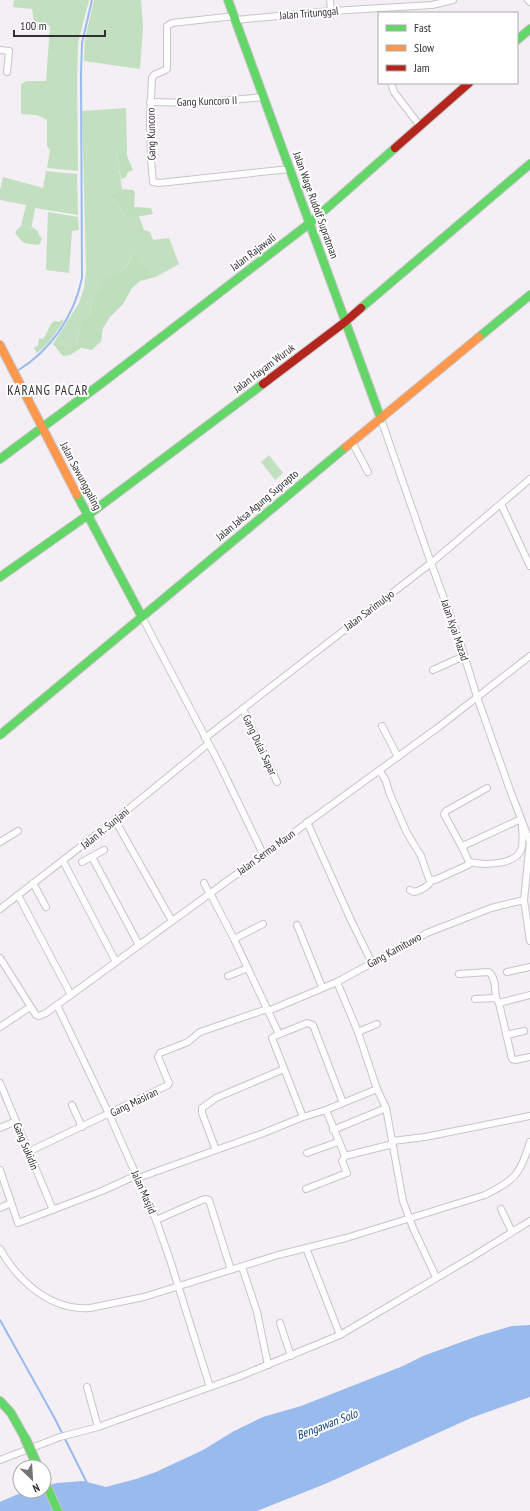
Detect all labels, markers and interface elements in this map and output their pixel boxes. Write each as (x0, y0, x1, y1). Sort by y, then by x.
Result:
street label: Jalan Tritunggal (278, 3, 340, 23)
scale bar (14, 12, 105, 38)
legend (378, 12, 518, 84)
text: 100 m (20, 18, 47, 33)
text: Fast (414, 20, 432, 35)
text: Slow (414, 40, 435, 55)
text: Jam (413, 60, 430, 75)
street label: Gang Kuncoro II (177, 93, 237, 109)
street label: Gang Kuncoro (144, 107, 158, 161)
street label: Jalan Wage Rudolf Supratman (290, 149, 342, 260)
street label: Jalan Rajawali (227, 230, 279, 274)
street label: Jalan Hayam Wuruk (230, 340, 298, 396)
district label: KARANG PACAR (7, 382, 89, 399)
street label: Jalan Sawunggaling (57, 439, 105, 513)
street label: Jalan Jaksa Agung Suprapto (212, 466, 301, 544)
street label: Jalan Sarimulyo (340, 586, 397, 634)
street label: Jalan Kyai Mazad (438, 597, 472, 663)
street label: Gang Dulai Sapar (240, 712, 280, 778)
street label: Jalan R. Sunjani (77, 804, 132, 852)
street label: Jalan Serma Maun (233, 826, 298, 878)
street label: Gang Kamituwo (364, 929, 424, 971)
street label: Gang Masiran (108, 1084, 160, 1120)
street label: Gang Sukidin (10, 1120, 42, 1172)
street label: Jalan Masjid (128, 1167, 160, 1216)
water label: Bengawan Solo (295, 1405, 360, 1442)
north arrow (12, 1459, 52, 1499)
text: N (31, 1480, 42, 1496)

